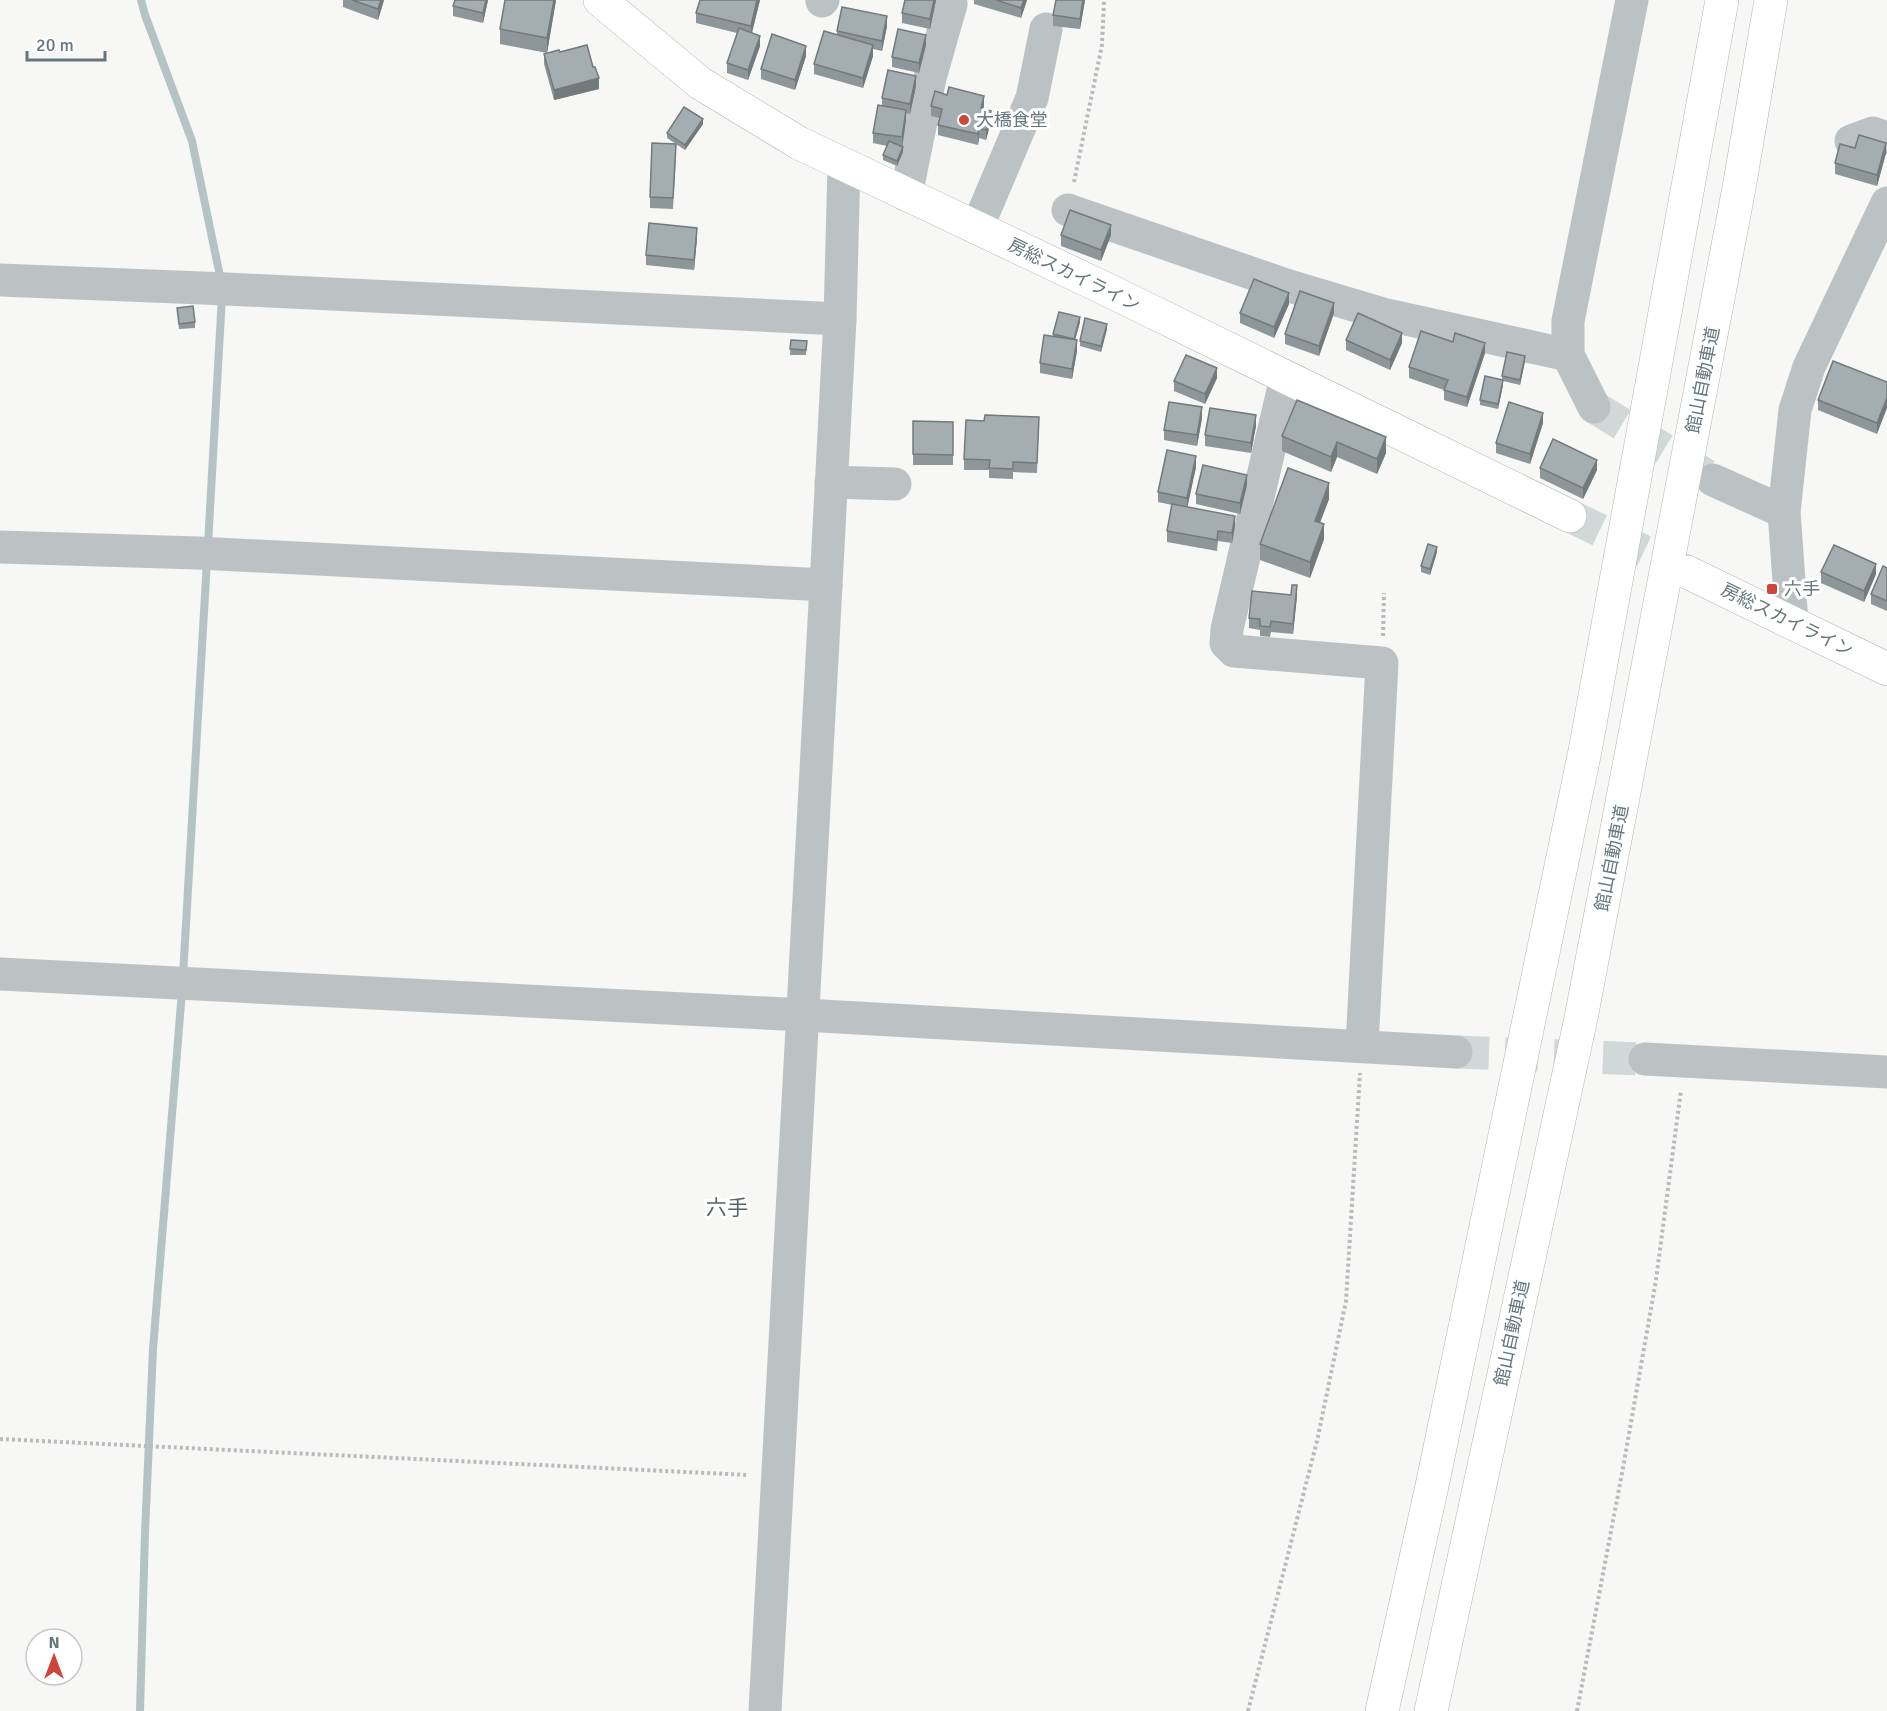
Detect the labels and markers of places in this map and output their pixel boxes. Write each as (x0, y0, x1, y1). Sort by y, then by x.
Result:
place label: 大橋食堂 (976, 109, 1048, 131)
marker: 大橋食堂 (957, 113, 971, 127)
place label: 六手 (1784, 578, 1820, 600)
marker: 六手 (1765, 582, 1779, 596)

